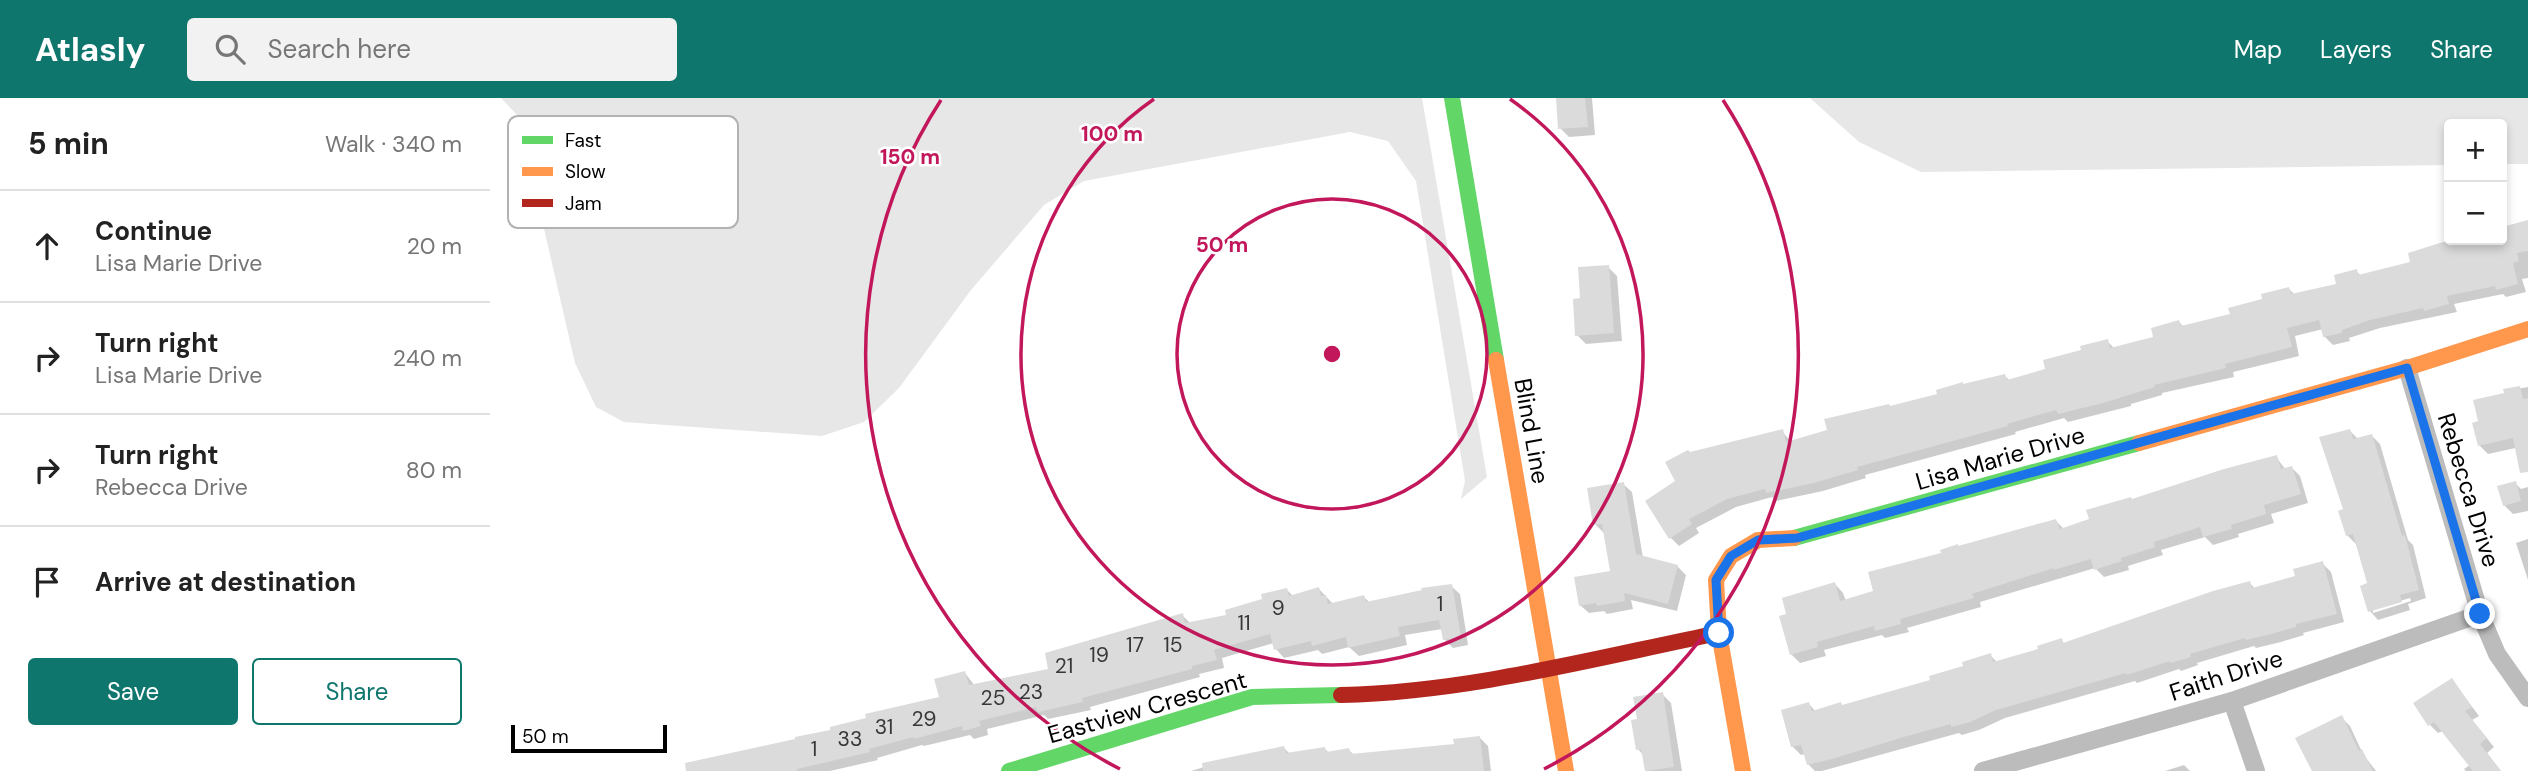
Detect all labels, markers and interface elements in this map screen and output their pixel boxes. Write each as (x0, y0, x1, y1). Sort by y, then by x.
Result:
search box (187, 18, 677, 81)
text: Atlasly (35, 28, 145, 71)
icon: search (211, 30, 249, 68)
text: Search here (267, 32, 411, 66)
text: Map (2234, 34, 2282, 65)
text: Layers (2320, 34, 2392, 65)
text: Share (2430, 34, 2493, 65)
legend (508, 116, 738, 228)
map controls (2444, 119, 2507, 245)
button: + (2444, 119, 2507, 182)
text: 100 m (1081, 120, 1143, 148)
text: 5 min (28, 124, 109, 163)
text: Fast (565, 128, 601, 153)
text: Walk · 340 m (325, 129, 462, 159)
text: 150 m (880, 143, 940, 171)
text: Slow (565, 159, 606, 184)
button: − (2444, 182, 2507, 245)
text: Jam (565, 191, 602, 216)
text: Continue (95, 214, 212, 248)
icon: ahead (28, 227, 66, 265)
text: 20 m (407, 231, 462, 261)
text: 50 m (1196, 231, 1248, 259)
text: Lisa Marie Drive (95, 248, 262, 278)
text: Turn right (95, 326, 219, 360)
icon: right (28, 339, 66, 377)
centre of rings (1320, 342, 1344, 366)
text: 240 m (393, 343, 462, 373)
text: Lisa Marie Drive (95, 360, 262, 390)
street label: Blind Line (1507, 376, 1557, 486)
street label: Rebecca Drive (2431, 409, 2507, 571)
street label: Lisa Marie Drive (1912, 419, 2088, 497)
text: Turn right (95, 438, 219, 472)
icon: right (28, 451, 66, 489)
text: 80 m (406, 455, 462, 485)
text: Rebecca Drive (95, 472, 248, 502)
icon: arrive (28, 563, 66, 601)
text: Arrive at destination (95, 565, 356, 599)
house number: 1 (1437, 590, 1443, 618)
house number: 9 (1271, 594, 1285, 622)
route end (2464, 598, 2495, 629)
house number: 11 (1237, 609, 1251, 637)
route start (1703, 617, 1734, 648)
house number: 17 (1126, 631, 1144, 659)
house number: 15 (1163, 631, 1183, 659)
house number: 19 (1089, 641, 1109, 669)
street label: Faith Drive (2165, 642, 2287, 708)
house number: 21 (1055, 652, 1073, 680)
button: Save (28, 658, 238, 725)
button: Share (252, 658, 462, 725)
street label: Eastview Crescent (1044, 664, 1250, 750)
house number: 23 (1019, 678, 1043, 706)
house number: 25 (981, 684, 1005, 712)
house number: 29 (911, 705, 937, 733)
house number: 31 (875, 713, 893, 741)
scale bar (511, 722, 667, 754)
text: 50 m (522, 724, 569, 749)
house number: 33 (838, 725, 862, 753)
house number: 1 (811, 735, 817, 763)

